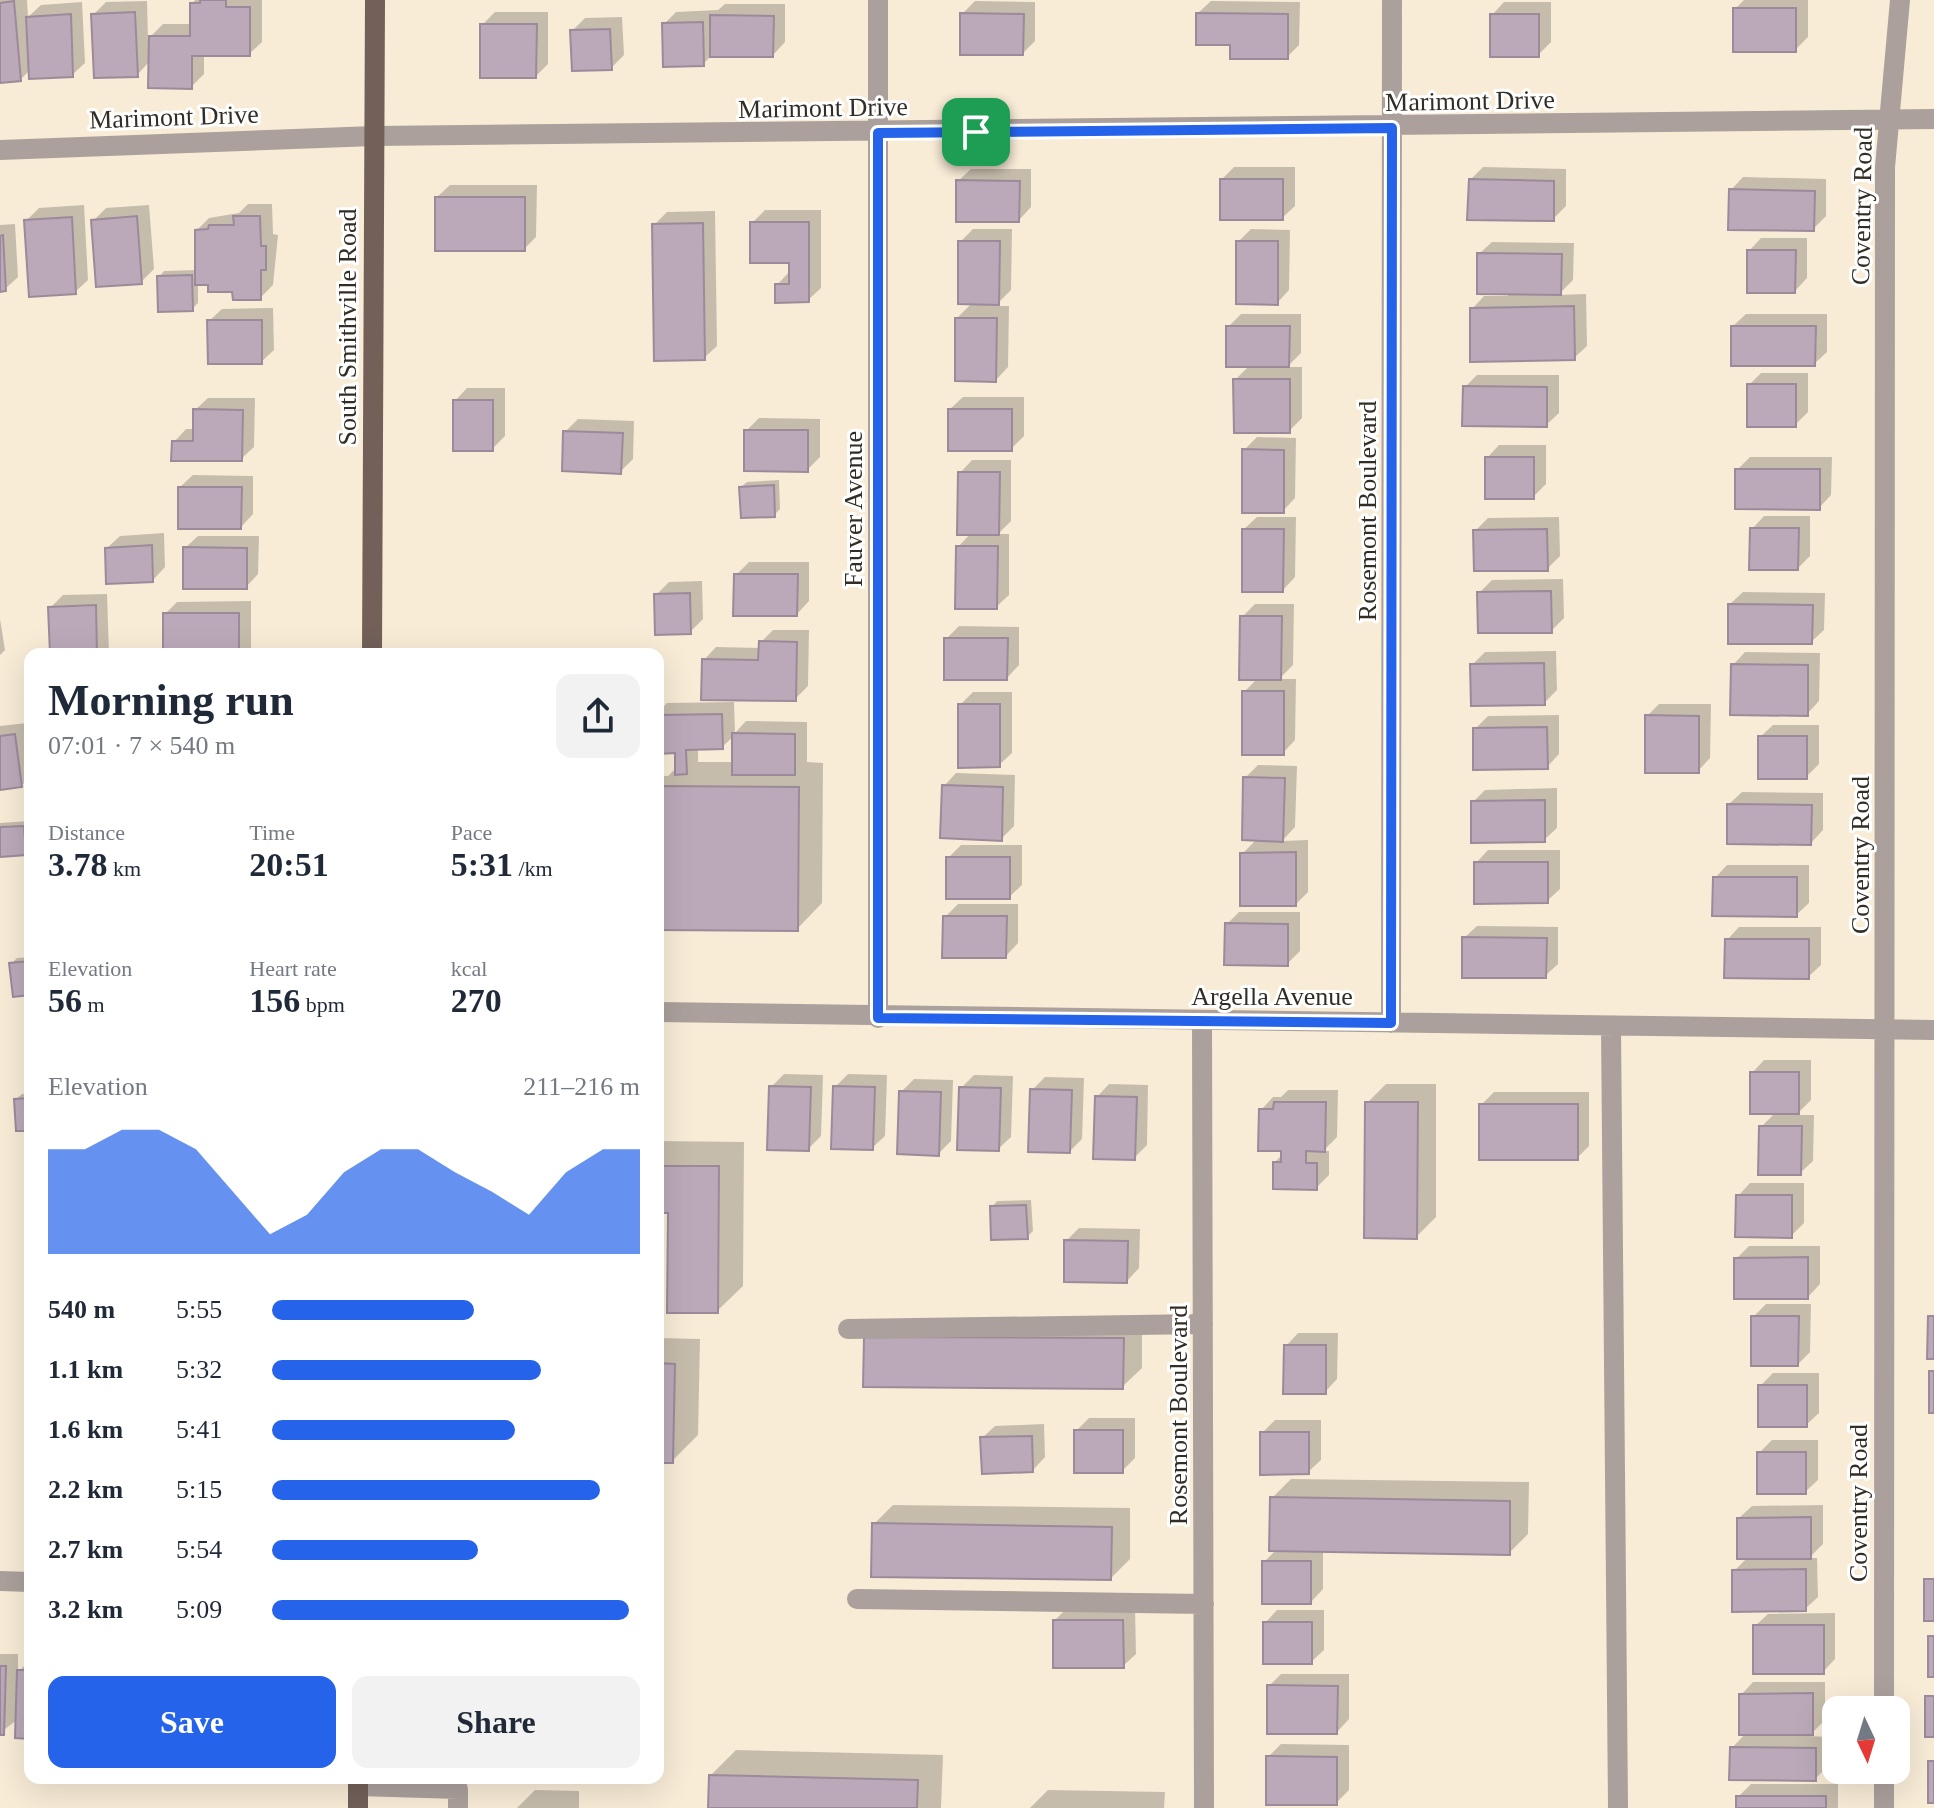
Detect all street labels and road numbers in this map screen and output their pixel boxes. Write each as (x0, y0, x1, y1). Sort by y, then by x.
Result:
street label: Marimont Drive (1385, 85, 1555, 117)
street label: Marimont Drive (738, 92, 908, 124)
street label: Marimont Drive (89, 100, 259, 134)
street label: Coventry Road (1846, 127, 1878, 285)
street label: South Smithville Road (333, 209, 362, 445)
street label: Rosemont Boulevard (1353, 401, 1382, 621)
street label: Fauver Avenue (839, 431, 868, 587)
street label: Coventry Road (1846, 776, 1875, 934)
street label: Argella Avenue (1191, 982, 1353, 1011)
street label: Rosemont Boulevard (1164, 1305, 1193, 1525)
street label: Coventry Road (1844, 1424, 1873, 1582)

